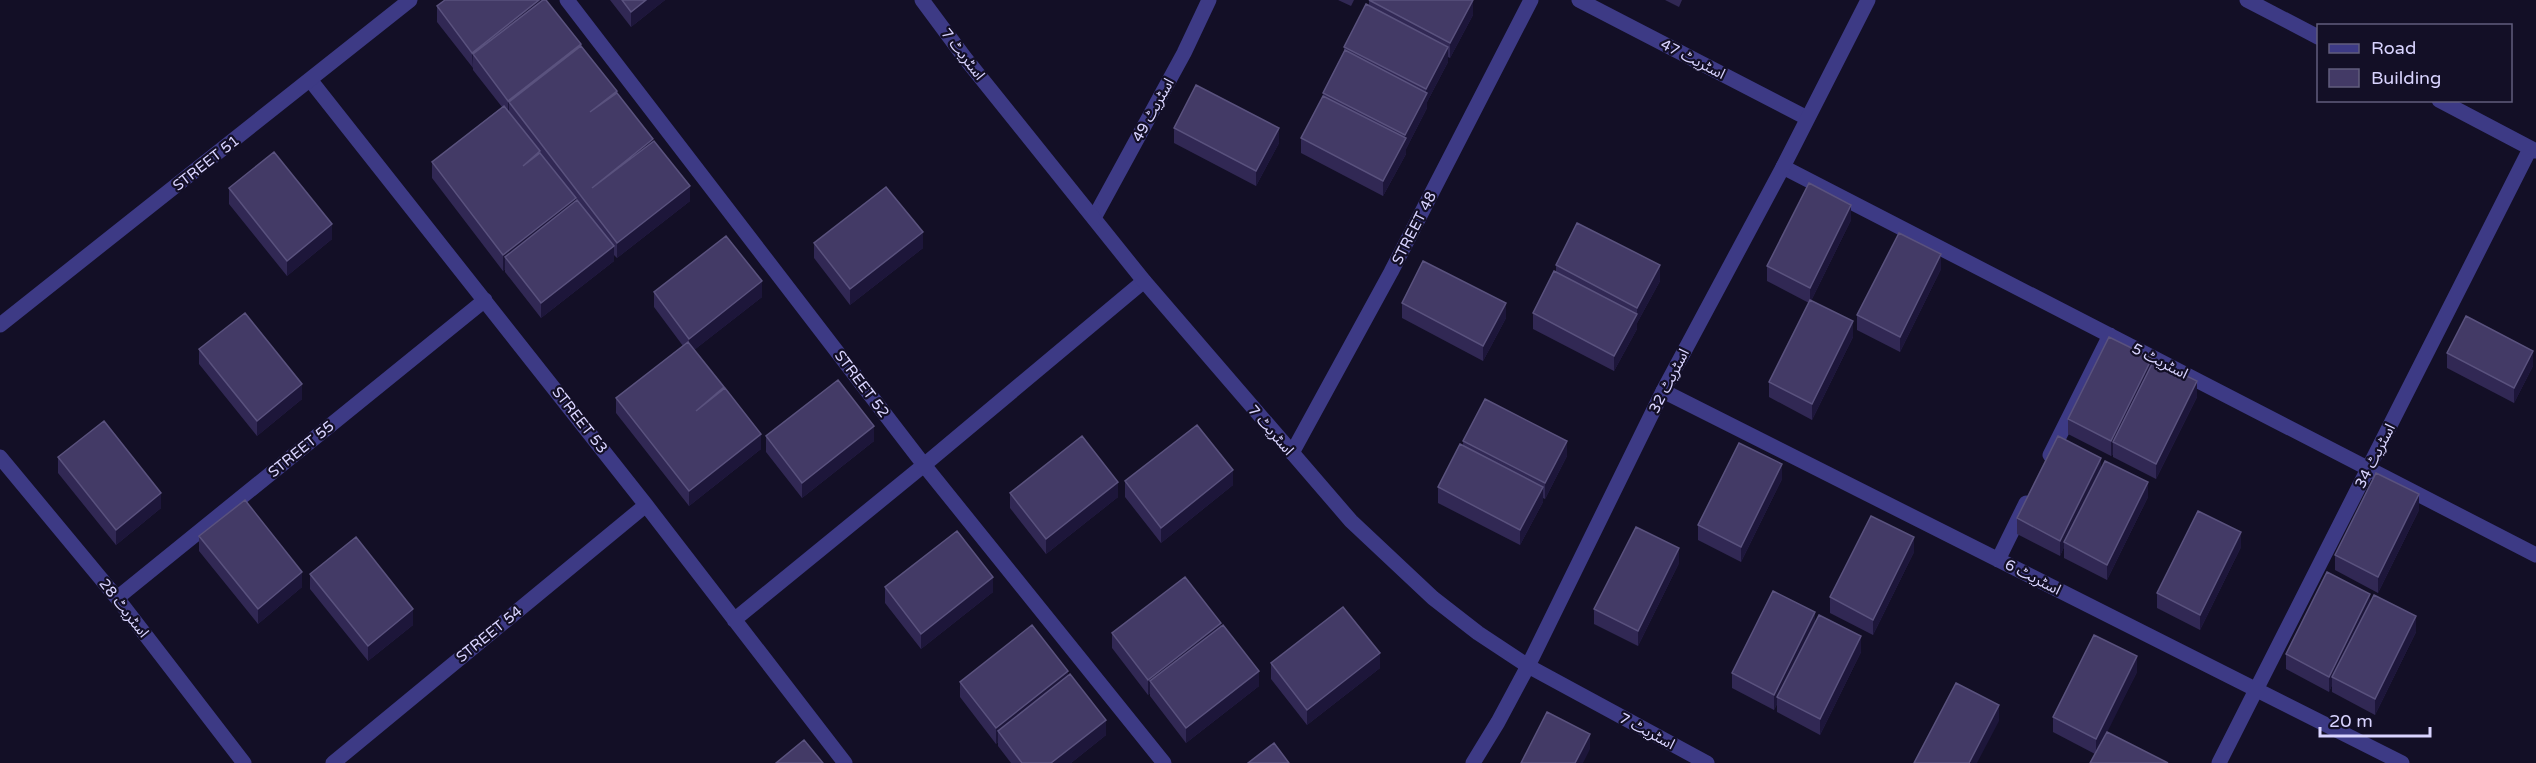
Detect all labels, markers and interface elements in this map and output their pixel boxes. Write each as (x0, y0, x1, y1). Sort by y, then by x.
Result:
legend (2317, 24, 2512, 102)
street label: اسٹریٹ 7 (937, 25, 989, 83)
street label: اسٹریٹ 47 (1658, 35, 1728, 83)
text: Road (2371, 37, 2416, 59)
text: Building (2371, 67, 2441, 89)
street label: اسٹریٹ 49 (1128, 75, 1178, 145)
street label: STREET 51 (169, 131, 243, 195)
street label: STREET 48 (1388, 188, 1440, 268)
street label: اسٹریٹ 5 (2129, 339, 2191, 383)
street label: اسٹریٹ 32 (1645, 346, 1693, 416)
street label: STREET 52 (831, 347, 893, 421)
street label: STREET 53 (548, 383, 612, 457)
street label: اسٹریٹ 7 (1244, 401, 1298, 459)
street label: STREET 55 (264, 417, 338, 481)
street label: اسٹریٹ 34 (2351, 421, 2399, 491)
street label: اسٹریٹ 6 (2002, 555, 2064, 599)
street label: اسٹریٹ 28 (95, 575, 153, 641)
street label: STREET 54 (452, 602, 526, 666)
scale bar (2320, 700, 2430, 738)
street label: اسٹریٹ 7 (1616, 709, 1678, 753)
text: 20 m (2329, 710, 2373, 732)

